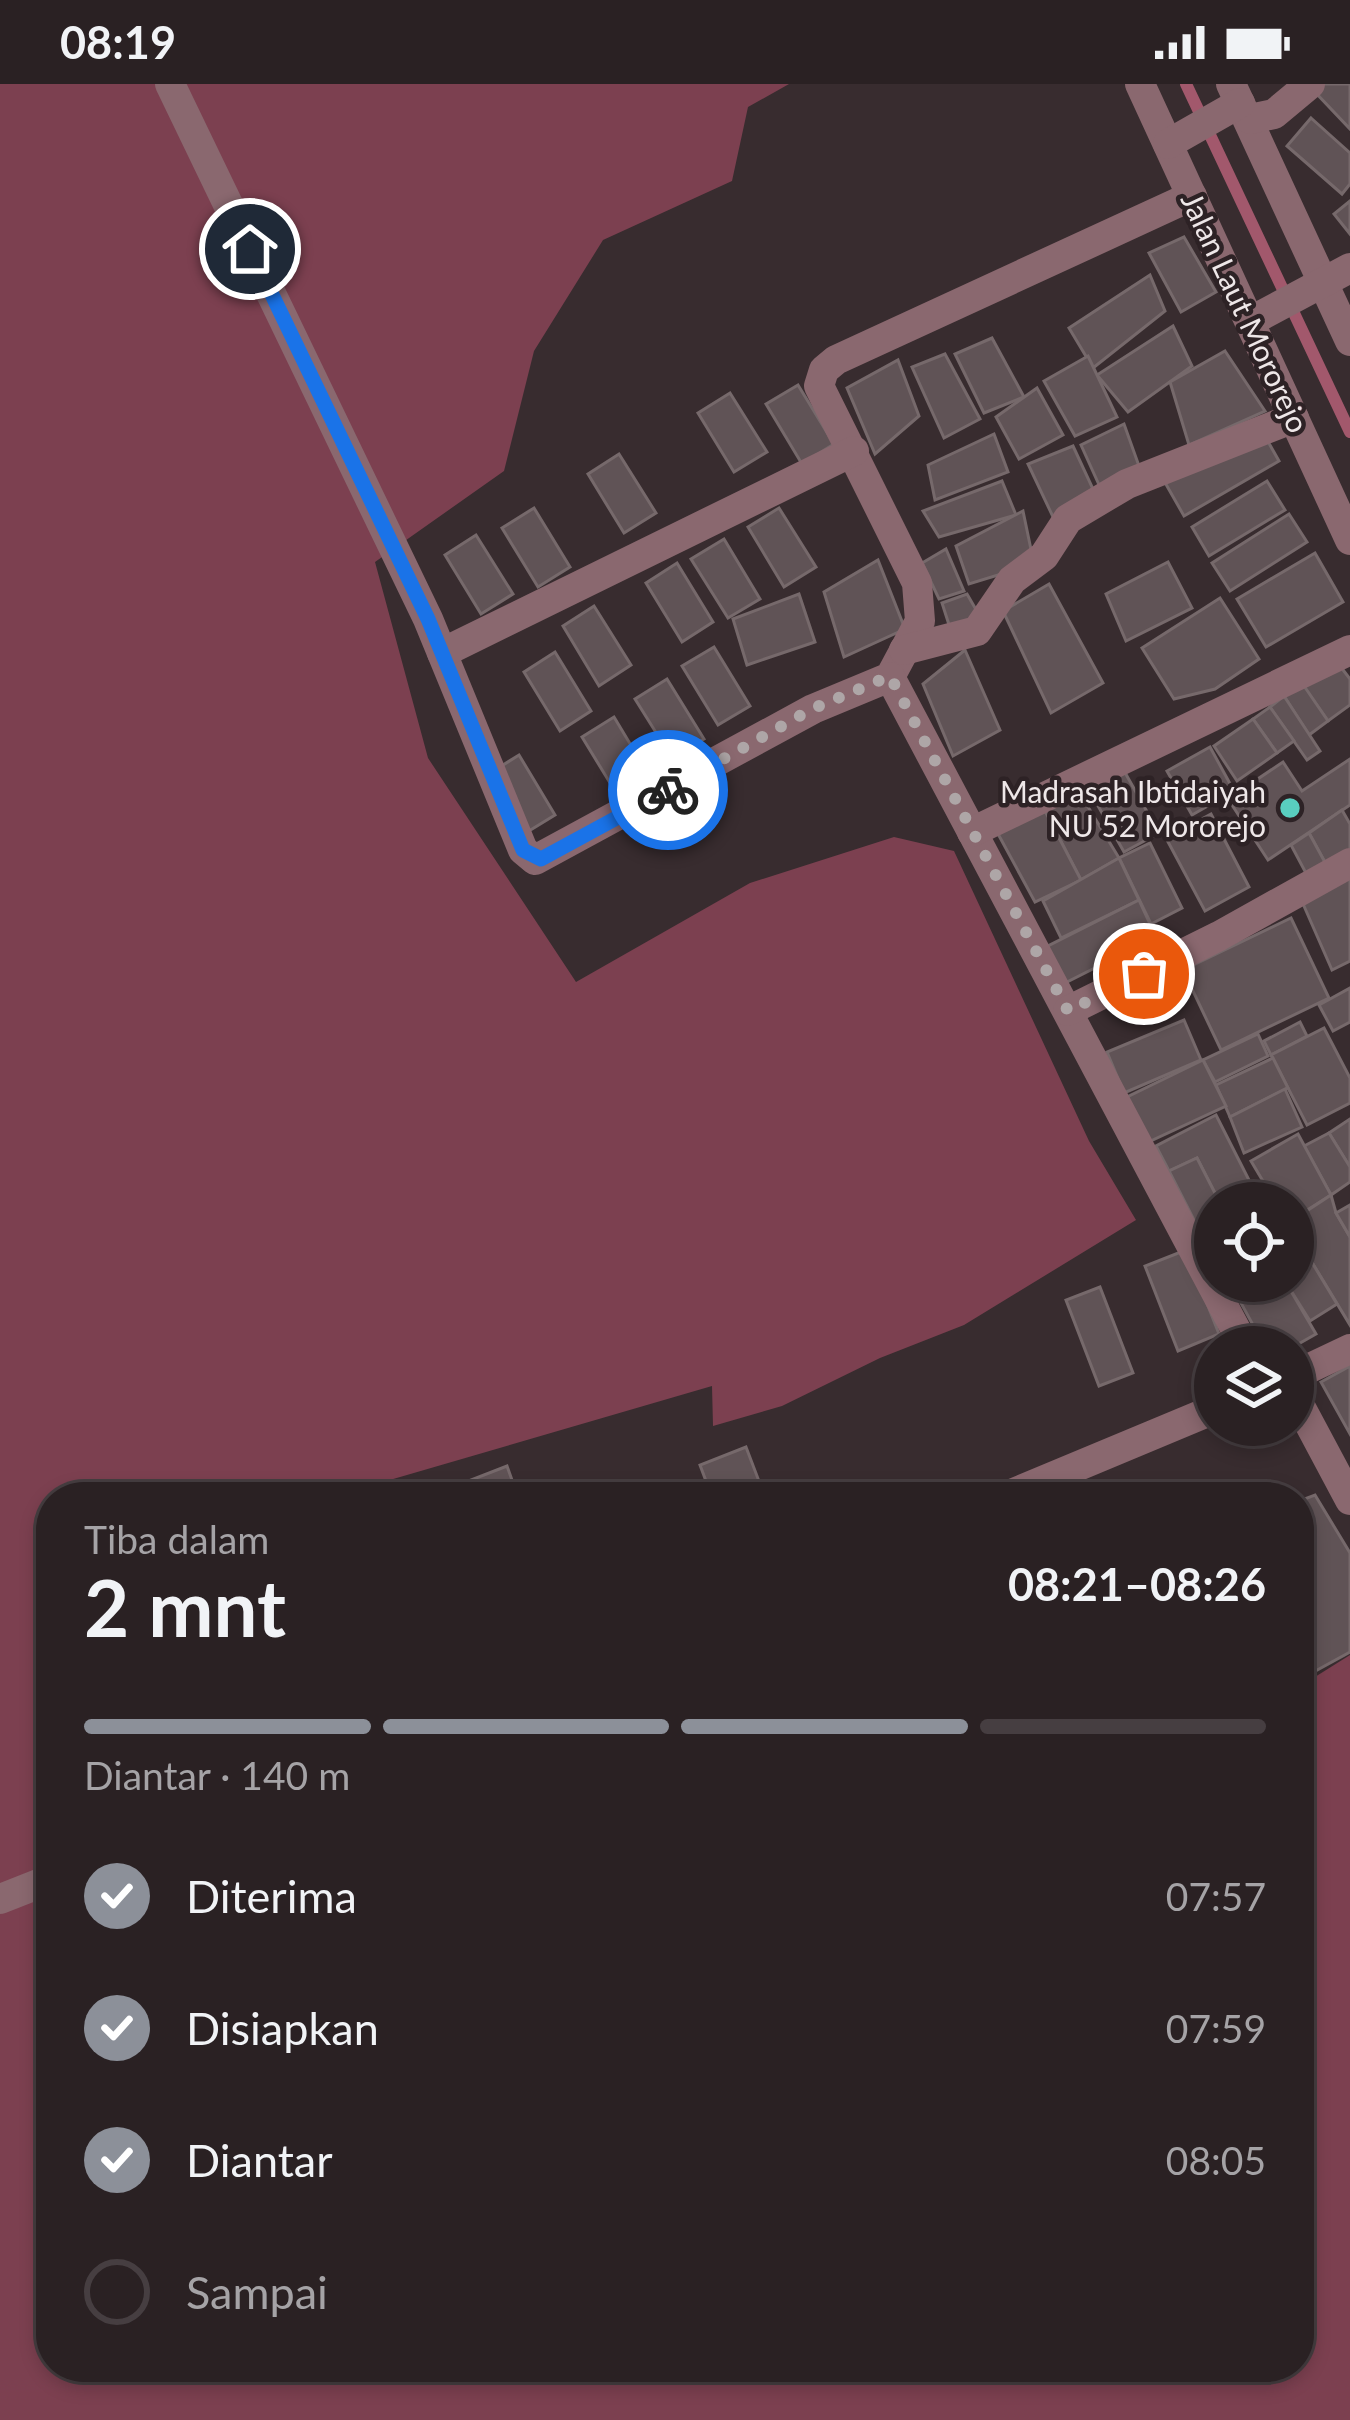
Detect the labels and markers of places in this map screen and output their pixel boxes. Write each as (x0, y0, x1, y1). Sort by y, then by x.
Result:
pin (199, 198, 301, 300)
place label: Madrasah Ibtidaiyah NU 52 Mororejo (1000, 773, 1266, 843)
marker: Madrasah Ibtidaiyah NU 52 Mororejo (1277, 795, 1303, 821)
pin (1093, 923, 1195, 1025)

